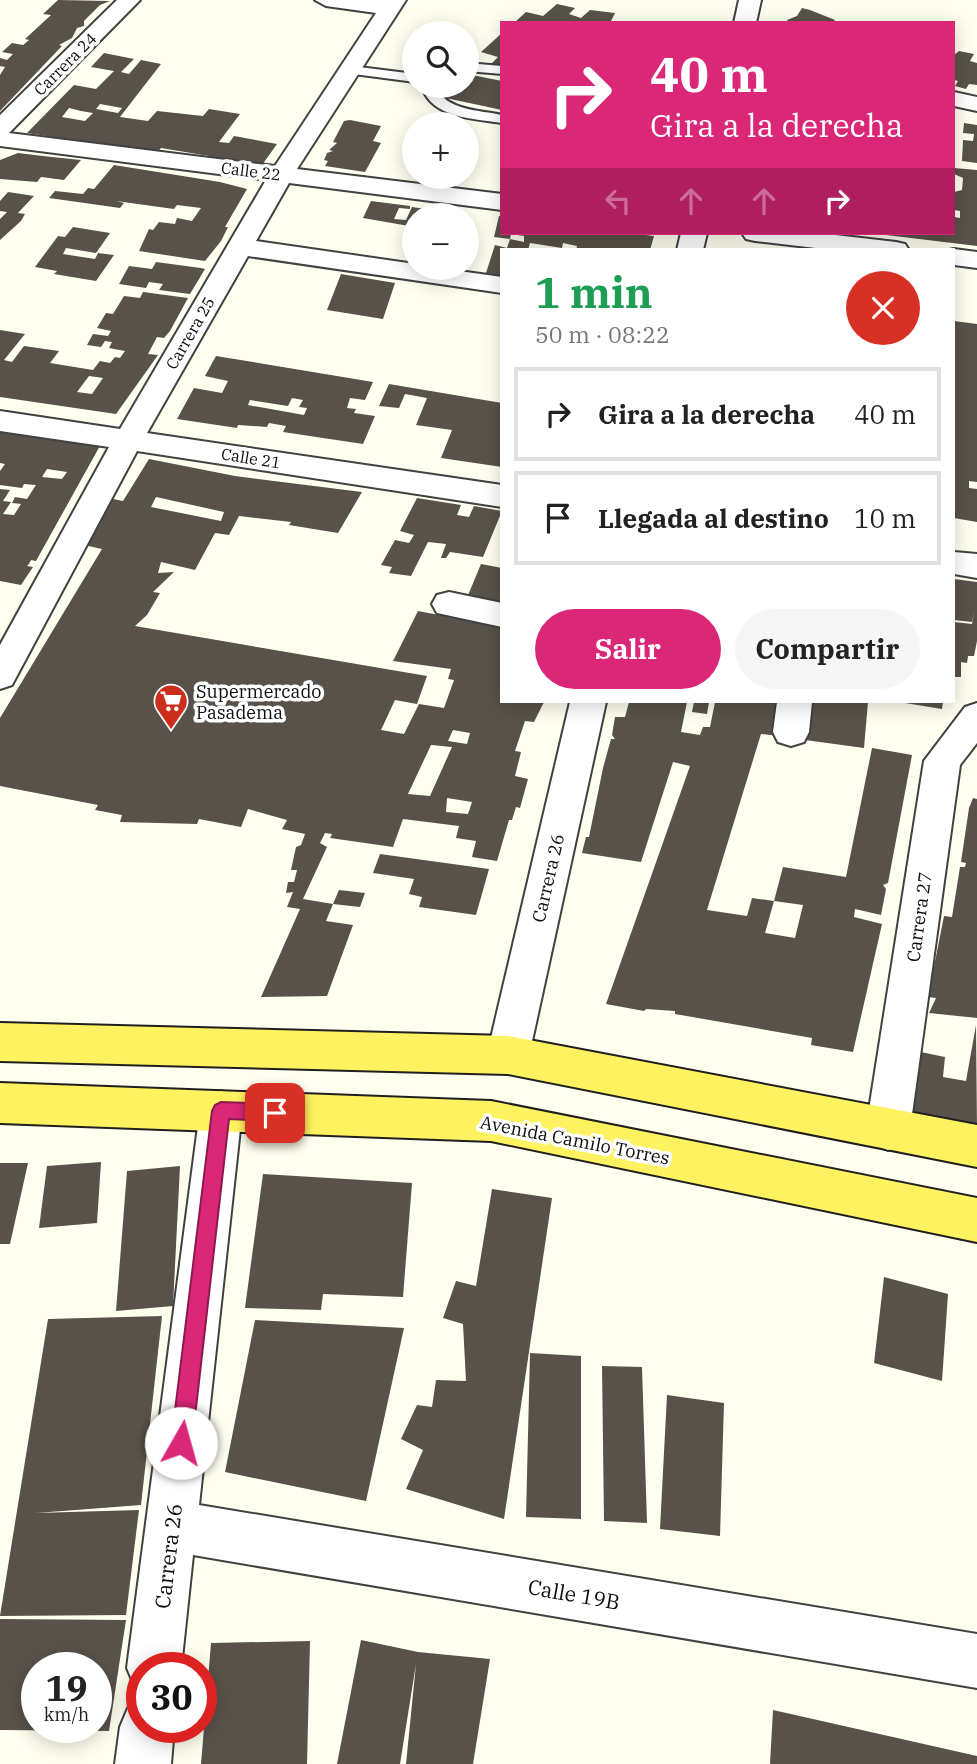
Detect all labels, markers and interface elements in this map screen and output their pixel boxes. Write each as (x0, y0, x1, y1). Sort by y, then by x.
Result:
map controls (402, 21, 479, 280)
button: search (402, 21, 479, 98)
street label: Carrera 24 (29, 28, 101, 100)
text: 40 m (650, 42, 768, 105)
icon: right (535, 49, 626, 140)
text: Gira a la derecha (650, 104, 904, 146)
button: + (402, 112, 479, 189)
street label: Calle 22 (220, 157, 282, 185)
icon: left (599, 182, 637, 220)
icon: ahead (672, 182, 710, 220)
icon: ahead (745, 182, 783, 220)
icon: right (818, 182, 856, 220)
button: − (402, 203, 479, 280)
text: 1 min (535, 265, 653, 320)
button: close (846, 271, 920, 345)
street label: Carrera 25 (161, 293, 219, 373)
text: 50 m · 08:22 (535, 319, 670, 349)
icon: right (539, 395, 577, 433)
text: Gira a la derecha (598, 397, 815, 431)
text: 40 m (854, 397, 916, 431)
street label: Calle 21 (220, 443, 282, 473)
icon: arrive (539, 499, 577, 537)
text: Llegada al destino (598, 501, 829, 535)
text: 10 m (854, 501, 916, 535)
button: Salir (535, 609, 721, 689)
button: Compartir (735, 609, 920, 689)
place label: Supermercado Pasadema (196, 680, 322, 724)
supermarket icon: Supermercado Pasadema (152, 682, 190, 731)
street label: Carrera 26 (527, 831, 569, 925)
street label: Carrera 27 (901, 871, 937, 963)
pin (245, 1083, 305, 1143)
icon: arrive (256, 1094, 294, 1132)
street label: Avenida Camilo Torres (478, 1110, 672, 1170)
position arrow (144, 1406, 218, 1480)
street label: Carrera 26 (148, 1502, 188, 1610)
street label: Calle 19B (526, 1572, 622, 1616)
speed limit sign: 30 (126, 1652, 217, 1743)
text: 19 (45, 1665, 88, 1711)
text: km/h (44, 1703, 89, 1726)

